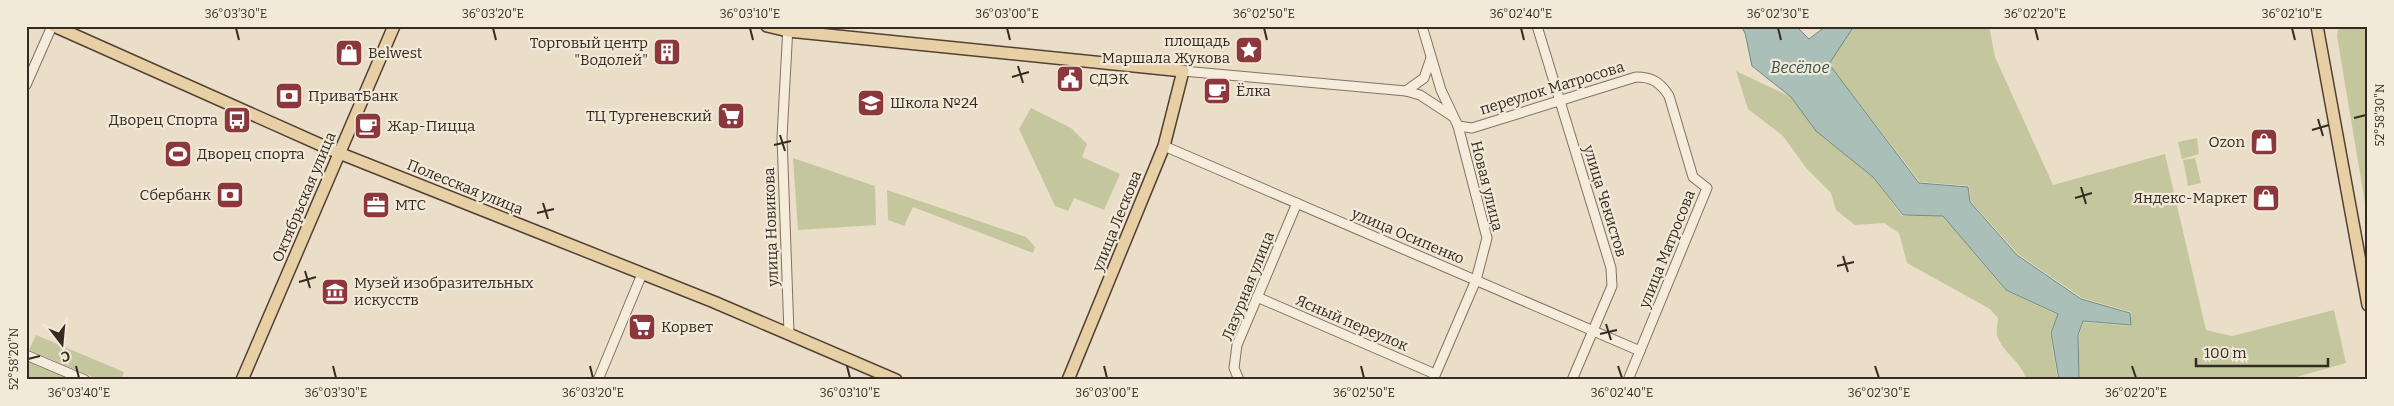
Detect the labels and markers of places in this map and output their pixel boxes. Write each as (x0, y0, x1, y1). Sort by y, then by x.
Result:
place label: площадь Маршала Жукова (1102, 32, 1230, 67)
place label: Торговый центр "Водолей" (530, 34, 648, 69)
place icon: площадь Маршала Жукова (1234, 35, 1264, 65)
building icon: Торговый центр "Водолей" (652, 37, 682, 67)
shop icon: Belwest (334, 38, 364, 68)
place label: Belwest (368, 44, 423, 62)
public building icon: СДЭК (1055, 64, 1085, 94)
place label: СДЭК (1089, 70, 1129, 88)
cafe icon: Ёлка (1202, 76, 1232, 106)
bank icon: ПриватБанк (274, 81, 304, 111)
place label: Ёлка (1236, 82, 1271, 100)
place label: ПриватБанк (308, 87, 399, 105)
school or university icon: Школа №24 (856, 88, 886, 118)
place label: Школа №24 (890, 94, 978, 112)
supermarket icon: ТЦ Тургеневский (716, 101, 746, 131)
bus stop icon: Дворец Спорта (222, 105, 252, 135)
place label: ТЦ Тургеневский (586, 107, 712, 125)
place label: Дворец Спорта (109, 111, 218, 129)
cafe icon: Жар-Пицца (353, 111, 383, 141)
place label: Жар-Пицца (387, 117, 475, 135)
shop icon: Ozon (2249, 127, 2279, 157)
place label: Ozon (2208, 133, 2245, 151)
sports icon: Дворец спорта (163, 139, 193, 169)
place label: Дворец спорта (197, 145, 305, 163)
bank icon: Сбербанк (215, 180, 245, 210)
shop icon: Яндекс-Маркет (2251, 183, 2281, 213)
place label: Сбербанк (140, 186, 211, 204)
place label: Яндекс-Маркет (2133, 189, 2247, 207)
office icon: МТС (361, 190, 391, 220)
place label: МТС (395, 196, 426, 214)
place label: Музей изобразительных искусств (354, 274, 534, 309)
museum icon: Музей изобразительных искусств (320, 277, 350, 307)
supermarket icon: Корвет (627, 312, 657, 342)
place label: Корвет (661, 318, 713, 336)

